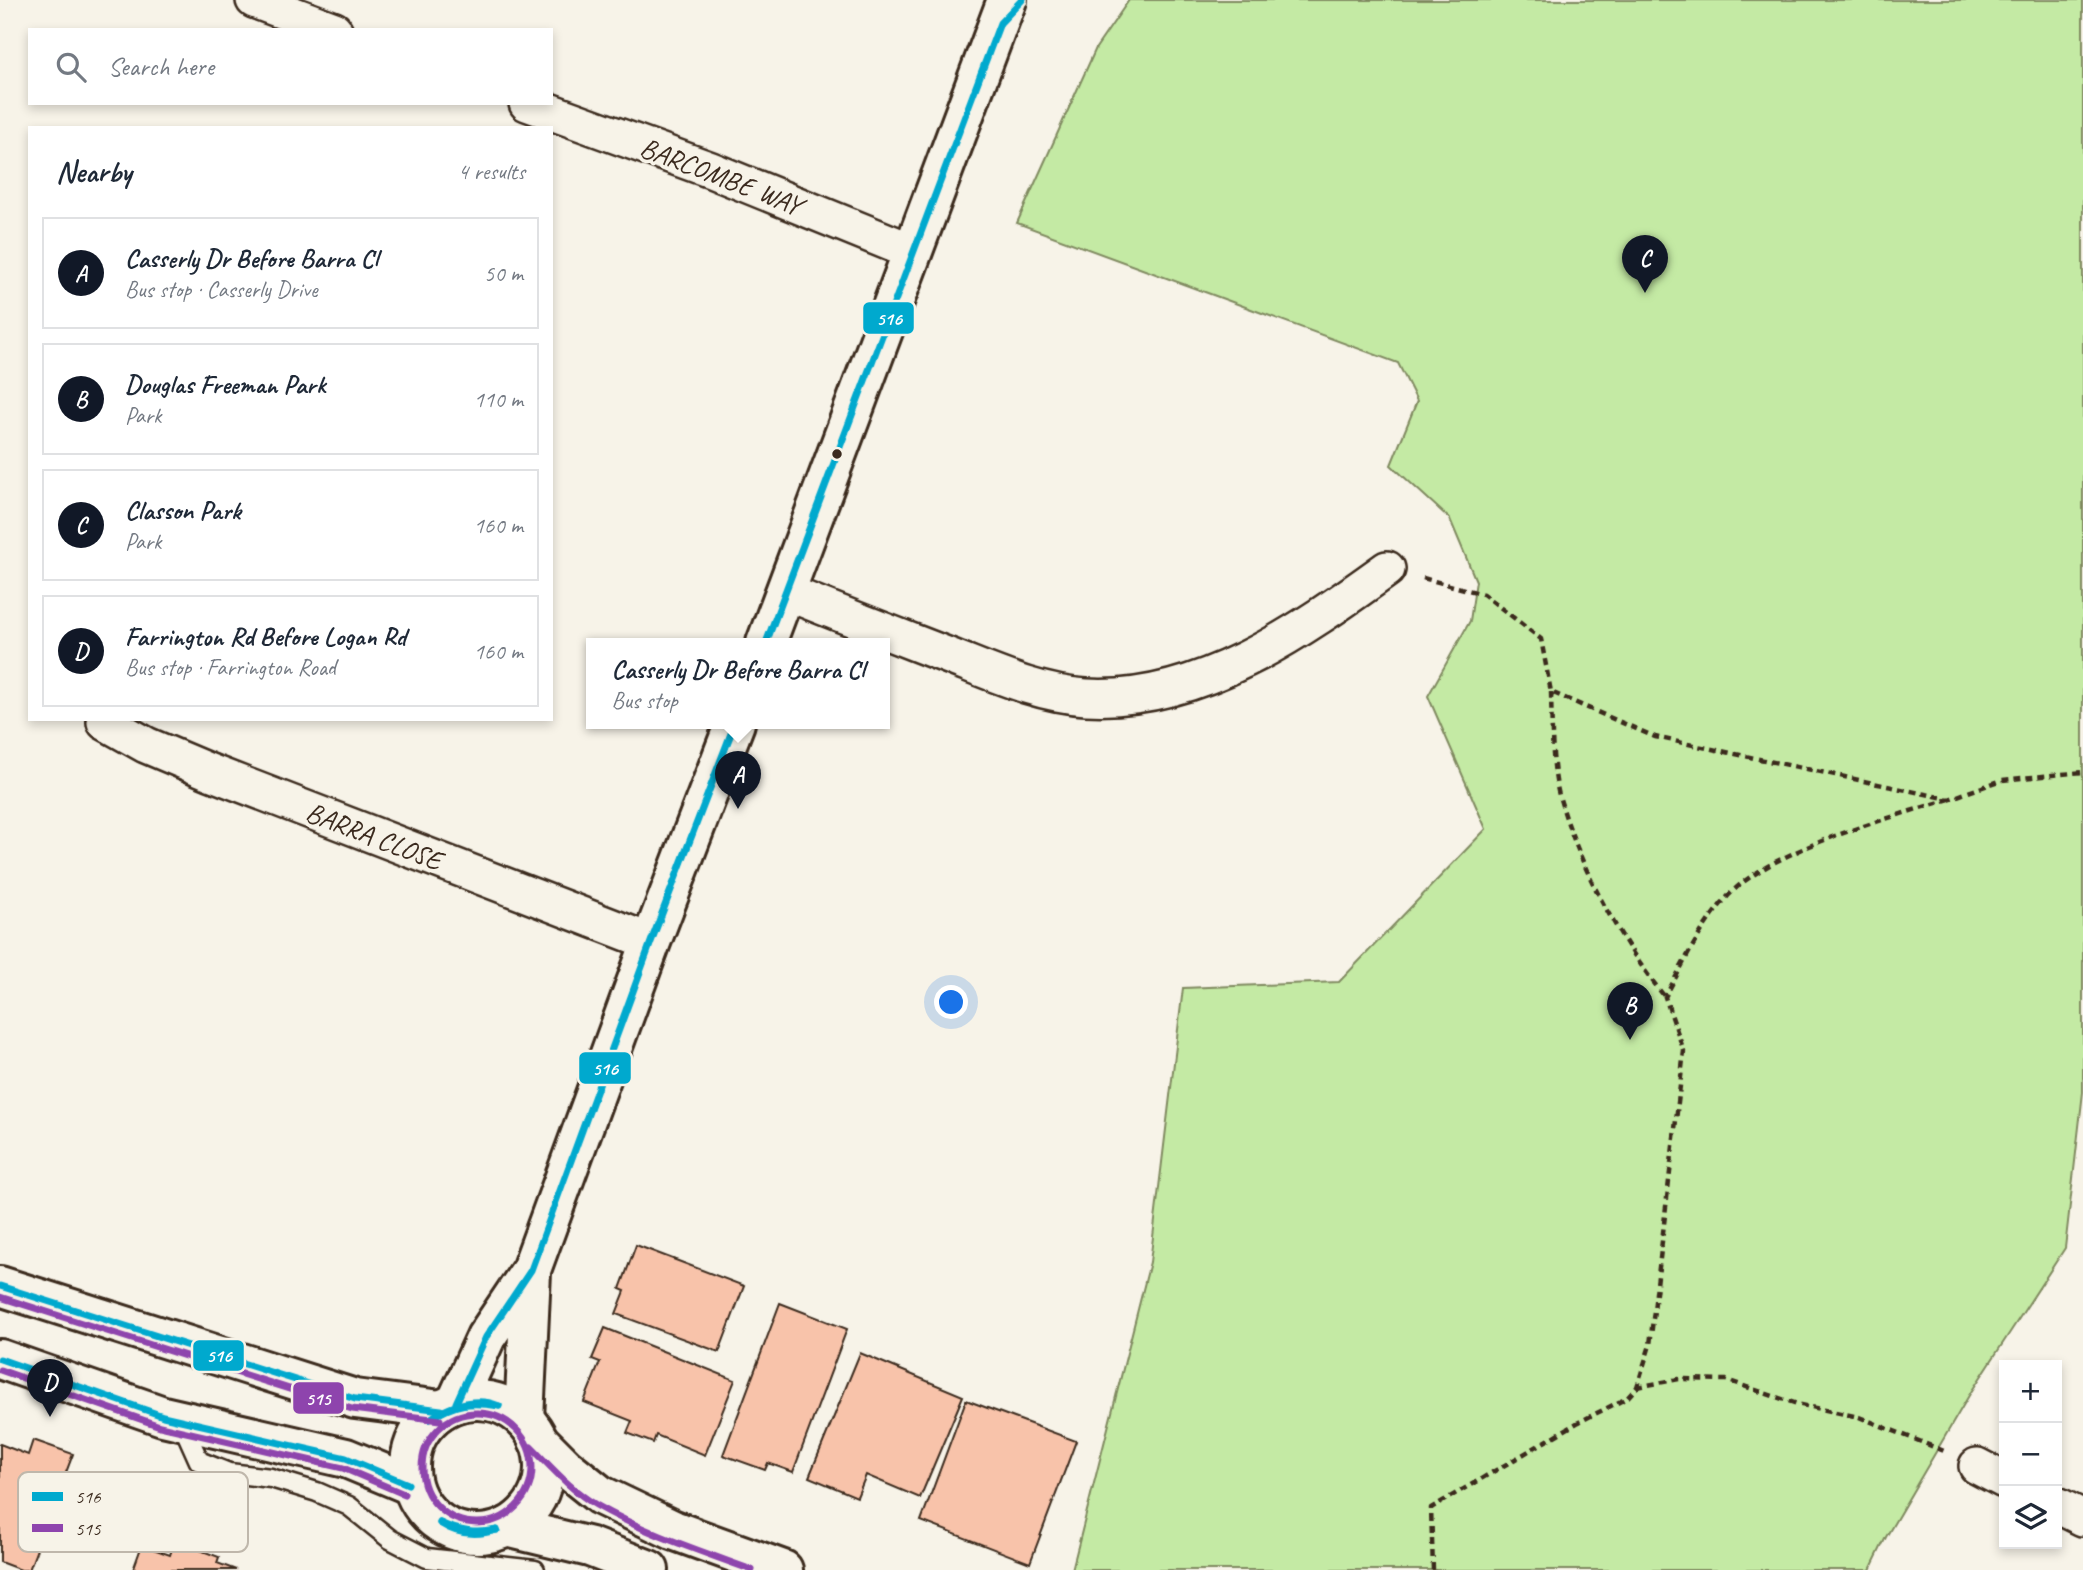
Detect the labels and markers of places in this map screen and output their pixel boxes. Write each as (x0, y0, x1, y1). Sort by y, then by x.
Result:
pin: C (1622, 235, 1668, 293)
unlabelled marker (830, 447, 844, 461)
pin: A (715, 751, 761, 809)
pin: B (1607, 982, 1653, 1040)
pin: D (27, 1359, 73, 1417)

